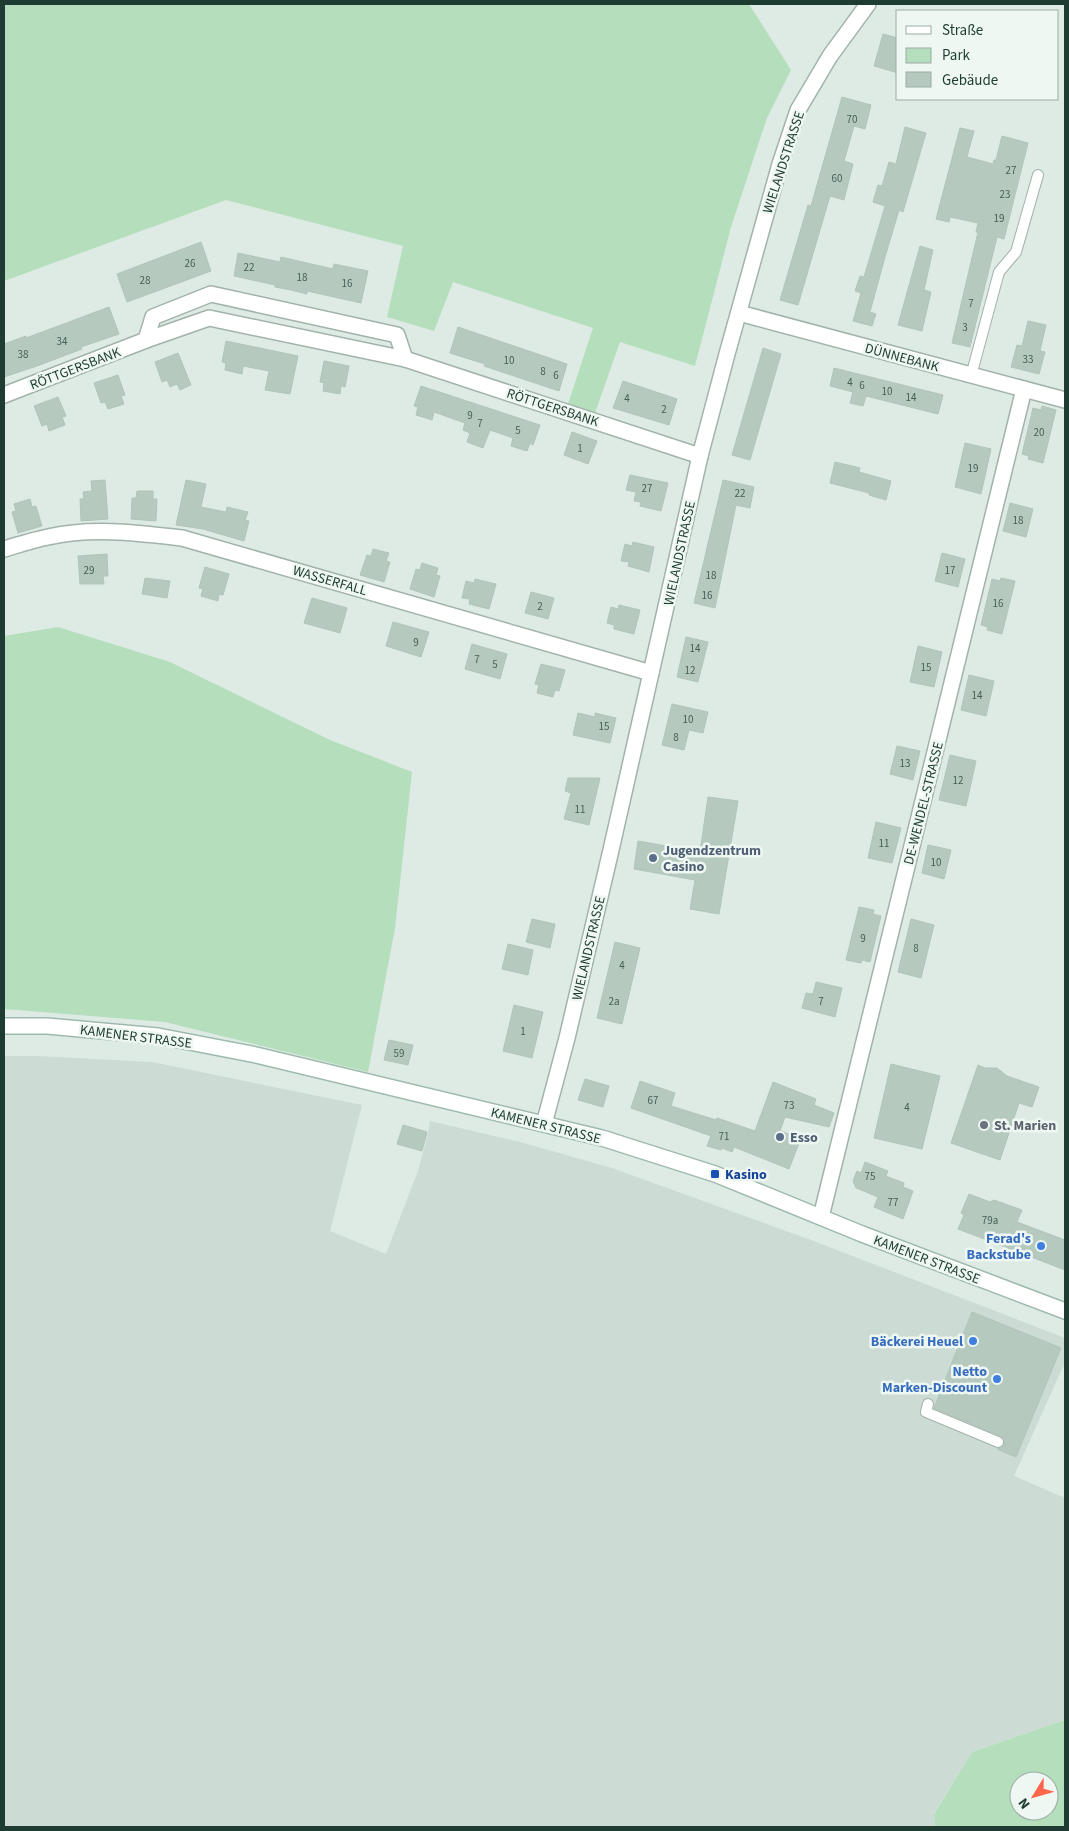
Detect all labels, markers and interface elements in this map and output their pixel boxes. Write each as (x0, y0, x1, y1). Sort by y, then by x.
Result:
legend (896, 10, 1059, 100)
text: Straße (942, 20, 983, 41)
text: Park (942, 45, 971, 66)
text: Gebäude (942, 70, 998, 91)
street label: WIELANDSTRASSE (758, 109, 810, 216)
house number: 70 (847, 112, 857, 127)
house number: 27 (1006, 163, 1016, 178)
house number: 60 (832, 171, 842, 186)
house number: 23 (1000, 187, 1010, 202)
house number: 19 (994, 211, 1004, 226)
house number: 26 (185, 256, 196, 271)
house number: 22 (244, 260, 254, 275)
house number: 18 (297, 270, 308, 285)
house number: 28 (140, 273, 151, 288)
house number: 16 (342, 276, 353, 291)
house number: 7 (968, 296, 974, 311)
house number: 3 (962, 320, 968, 335)
house number: 34 (57, 334, 68, 349)
street label: DÜNNEBANK (862, 338, 942, 378)
street label: RÖTTGERSBANK (27, 342, 125, 395)
house number: 38 (18, 347, 29, 362)
house number: 33 (1023, 352, 1033, 367)
house number: 10 (504, 353, 514, 368)
house number: 8 (540, 364, 546, 379)
house number: 6 (553, 368, 559, 383)
house number: 4 (847, 375, 853, 390)
house number: 6 (859, 378, 865, 393)
street label: RÖTTGERSBANK (504, 384, 602, 433)
house number: 10 (882, 384, 892, 399)
house number: 14 (906, 390, 917, 405)
house number: 4 (624, 391, 630, 406)
house number: 2 (661, 402, 667, 417)
house number: 9 (467, 408, 473, 423)
house number: 7 (477, 416, 483, 431)
house number: 5 (515, 423, 521, 438)
house number: 20 (1034, 425, 1044, 440)
house number: 1 (577, 441, 583, 456)
house number: 19 (968, 461, 978, 476)
house number: 27 (642, 481, 652, 496)
house number: 22 (735, 486, 745, 501)
street label: WIELANDSTRASSE (659, 499, 701, 607)
house number: 18 (1013, 513, 1024, 528)
street label: WASSERFALL (290, 561, 369, 601)
house number: 29 (84, 563, 94, 578)
house number: 17 (945, 563, 955, 578)
house number: 18 (706, 568, 717, 583)
house number: 16 (702, 588, 713, 603)
house number: 16 (993, 596, 1004, 611)
house number: 2 (537, 599, 543, 614)
house number: 9 (413, 635, 419, 650)
house number: 14 (690, 641, 701, 656)
house number: 7 (474, 652, 480, 667)
house number: 5 (492, 657, 498, 672)
house number: 15 (921, 660, 931, 675)
house number: 12 (685, 663, 695, 678)
house number: 14 (972, 688, 983, 703)
house number: 10 (683, 712, 693, 727)
house number: 15 (599, 719, 609, 734)
house number: 8 (673, 730, 679, 745)
street label: DE-WENDEL-STRASSE (899, 740, 949, 867)
house number: 13 (900, 756, 910, 771)
house number: 12 (953, 773, 963, 788)
house number: 11 (575, 802, 585, 817)
house number: 11 (879, 836, 889, 851)
place label: Jugendzentrum Casino (663, 841, 761, 877)
marker: Jugendzentrum Casino (647, 852, 659, 864)
house number: 10 (931, 855, 941, 870)
street label: WIELANDSTRASSE (567, 894, 611, 1002)
house number: 9 (860, 931, 866, 946)
house number: 8 (913, 941, 919, 956)
house number: 4 (619, 958, 625, 973)
house number: 2a (608, 994, 620, 1009)
house number: 7 (818, 994, 824, 1009)
street label: KAMENER STRASSE (79, 1020, 193, 1054)
house number: 1 (520, 1024, 526, 1039)
house number: 59 (394, 1046, 404, 1061)
house number: 67 (648, 1093, 658, 1108)
house number: 73 (784, 1098, 794, 1113)
house number: 4 (904, 1100, 910, 1115)
street label: KAMENER STRASSE (489, 1103, 603, 1149)
place label: St. Marien (994, 1116, 1056, 1136)
marker: St. Marien (978, 1119, 990, 1131)
place label: Esso (790, 1128, 818, 1148)
house number: 71 (719, 1129, 729, 1144)
marker: Esso (774, 1131, 786, 1143)
place label: Kasino (725, 1165, 767, 1185)
marker: Kasino (709, 1168, 721, 1180)
house number: 75 (865, 1169, 875, 1184)
house number: 77 (888, 1195, 898, 1210)
house number: 79a (982, 1213, 998, 1228)
place label: Ferad's Backstube (966, 1229, 1031, 1265)
street label: KAMENER STRASSE (870, 1230, 983, 1289)
marker: Ferad's Backstube (1035, 1240, 1047, 1252)
place label: Bäckerei Heuel (871, 1332, 963, 1352)
marker: Bäckerei Heuel (967, 1335, 979, 1347)
place label: Netto Marken-Discount (882, 1362, 988, 1398)
marker: Netto Marken-Discount (991, 1373, 1003, 1385)
north arrow (1009, 1771, 1059, 1821)
text: N (1014, 1793, 1035, 1813)

